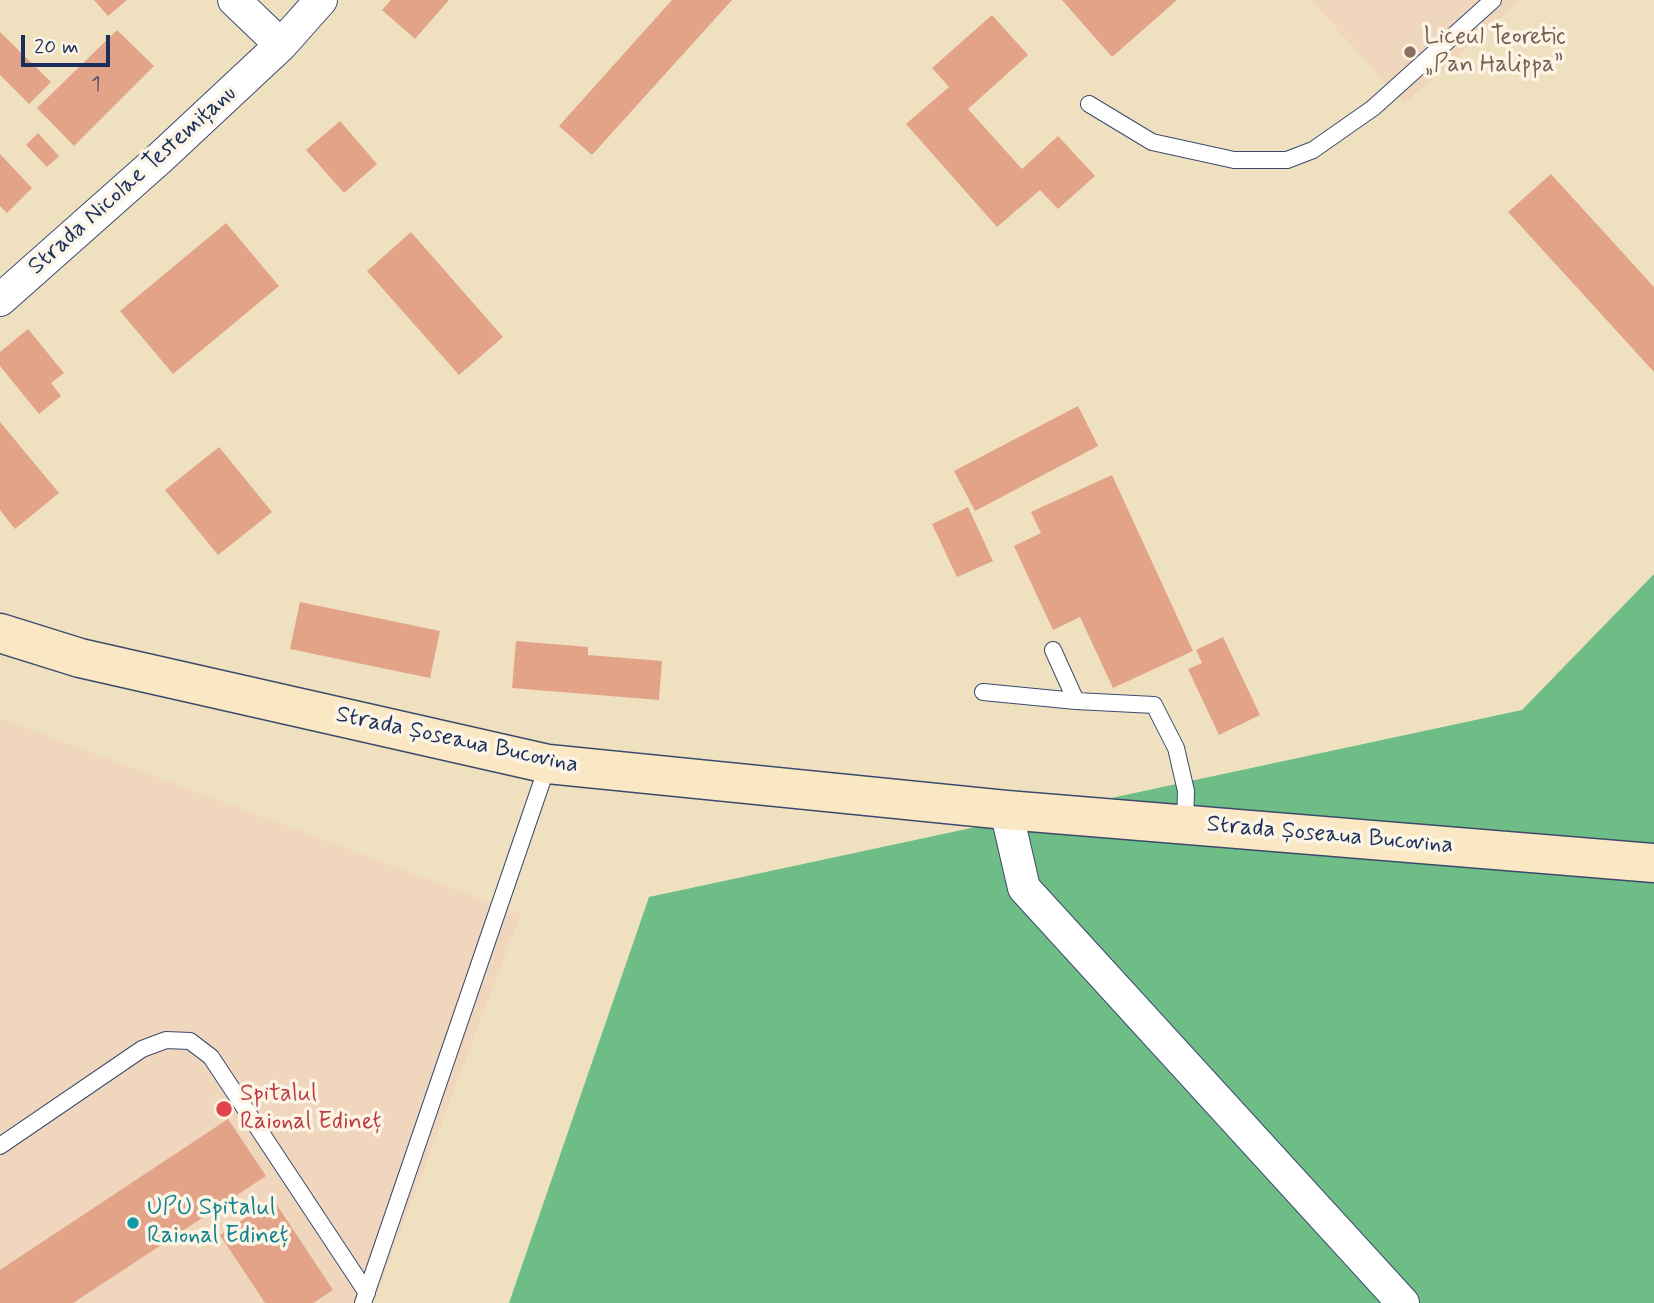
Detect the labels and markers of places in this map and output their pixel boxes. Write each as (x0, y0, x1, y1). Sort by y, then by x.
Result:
place label: Liceul Teoretic „Pan Halippa” (1424, 24, 1566, 80)
marker: Liceul Teoretic „Pan Halippa” (1402, 44, 1418, 60)
place label: Spitalul Raional Edineț (240, 1081, 381, 1137)
marker: Spitalul Raional Edineț (214, 1099, 234, 1119)
place label: UPU Spitalul Raional Edineț (147, 1195, 288, 1251)
marker: UPU Spitalul Raional Edineț (125, 1215, 141, 1231)

